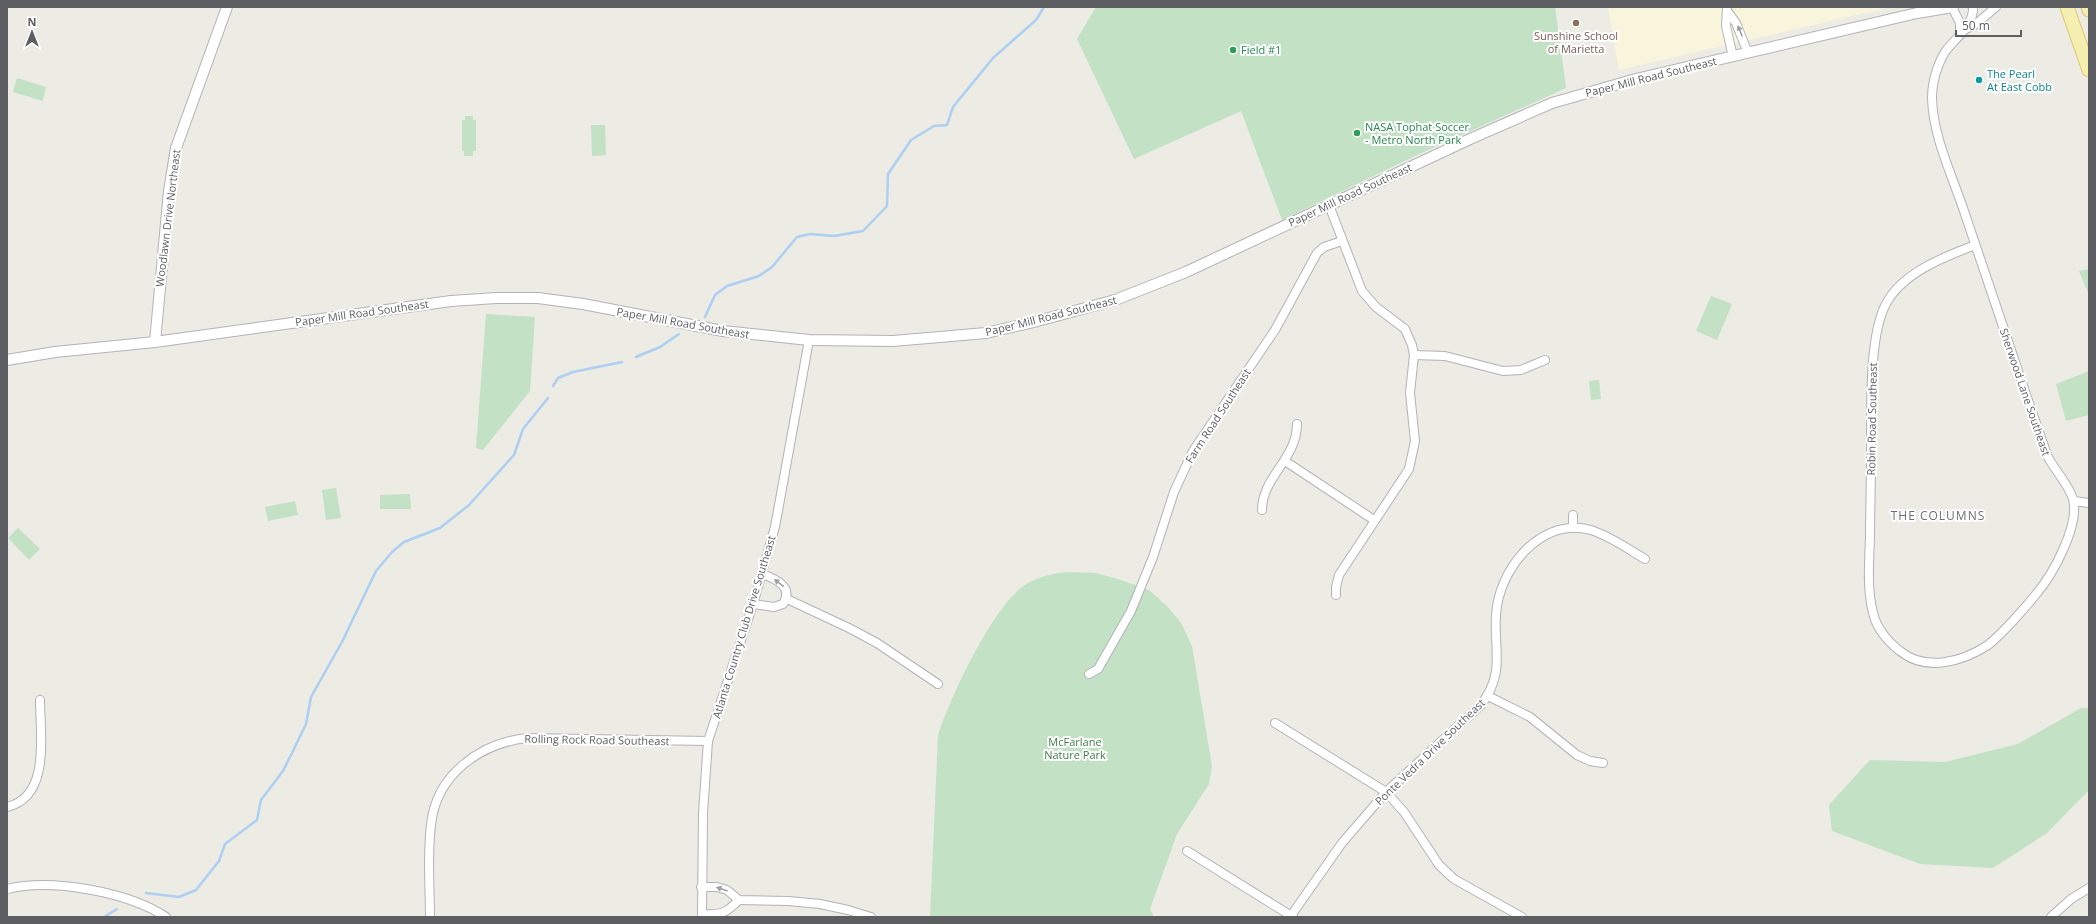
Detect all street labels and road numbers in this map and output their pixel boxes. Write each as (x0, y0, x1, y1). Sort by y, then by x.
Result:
street label: Paper Mill Road Southeast (1584, 53, 1718, 100)
street label: Woodlawn Drive Northeast (152, 148, 183, 288)
street label: Paper Mill Road Southeast (1286, 159, 1414, 230)
street label: Paper Mill Road Southeast (984, 292, 1118, 339)
street label: Paper Mill Road Southeast (294, 296, 430, 329)
street label: Paper Mill Road Southeast (615, 303, 751, 342)
street label: Sherwood Lane Southeast (1997, 326, 2054, 458)
street label: Robin Road Southeast (1863, 362, 1880, 476)
street label: Farm Road Southeast (1181, 365, 1254, 466)
street label: Atlanta Country Club Drive Southeast (708, 533, 779, 720)
street label: Ponte Vedra Drive Southeast (1372, 695, 1488, 808)
street label: Rolling Rock Road Southeast (524, 731, 670, 748)

